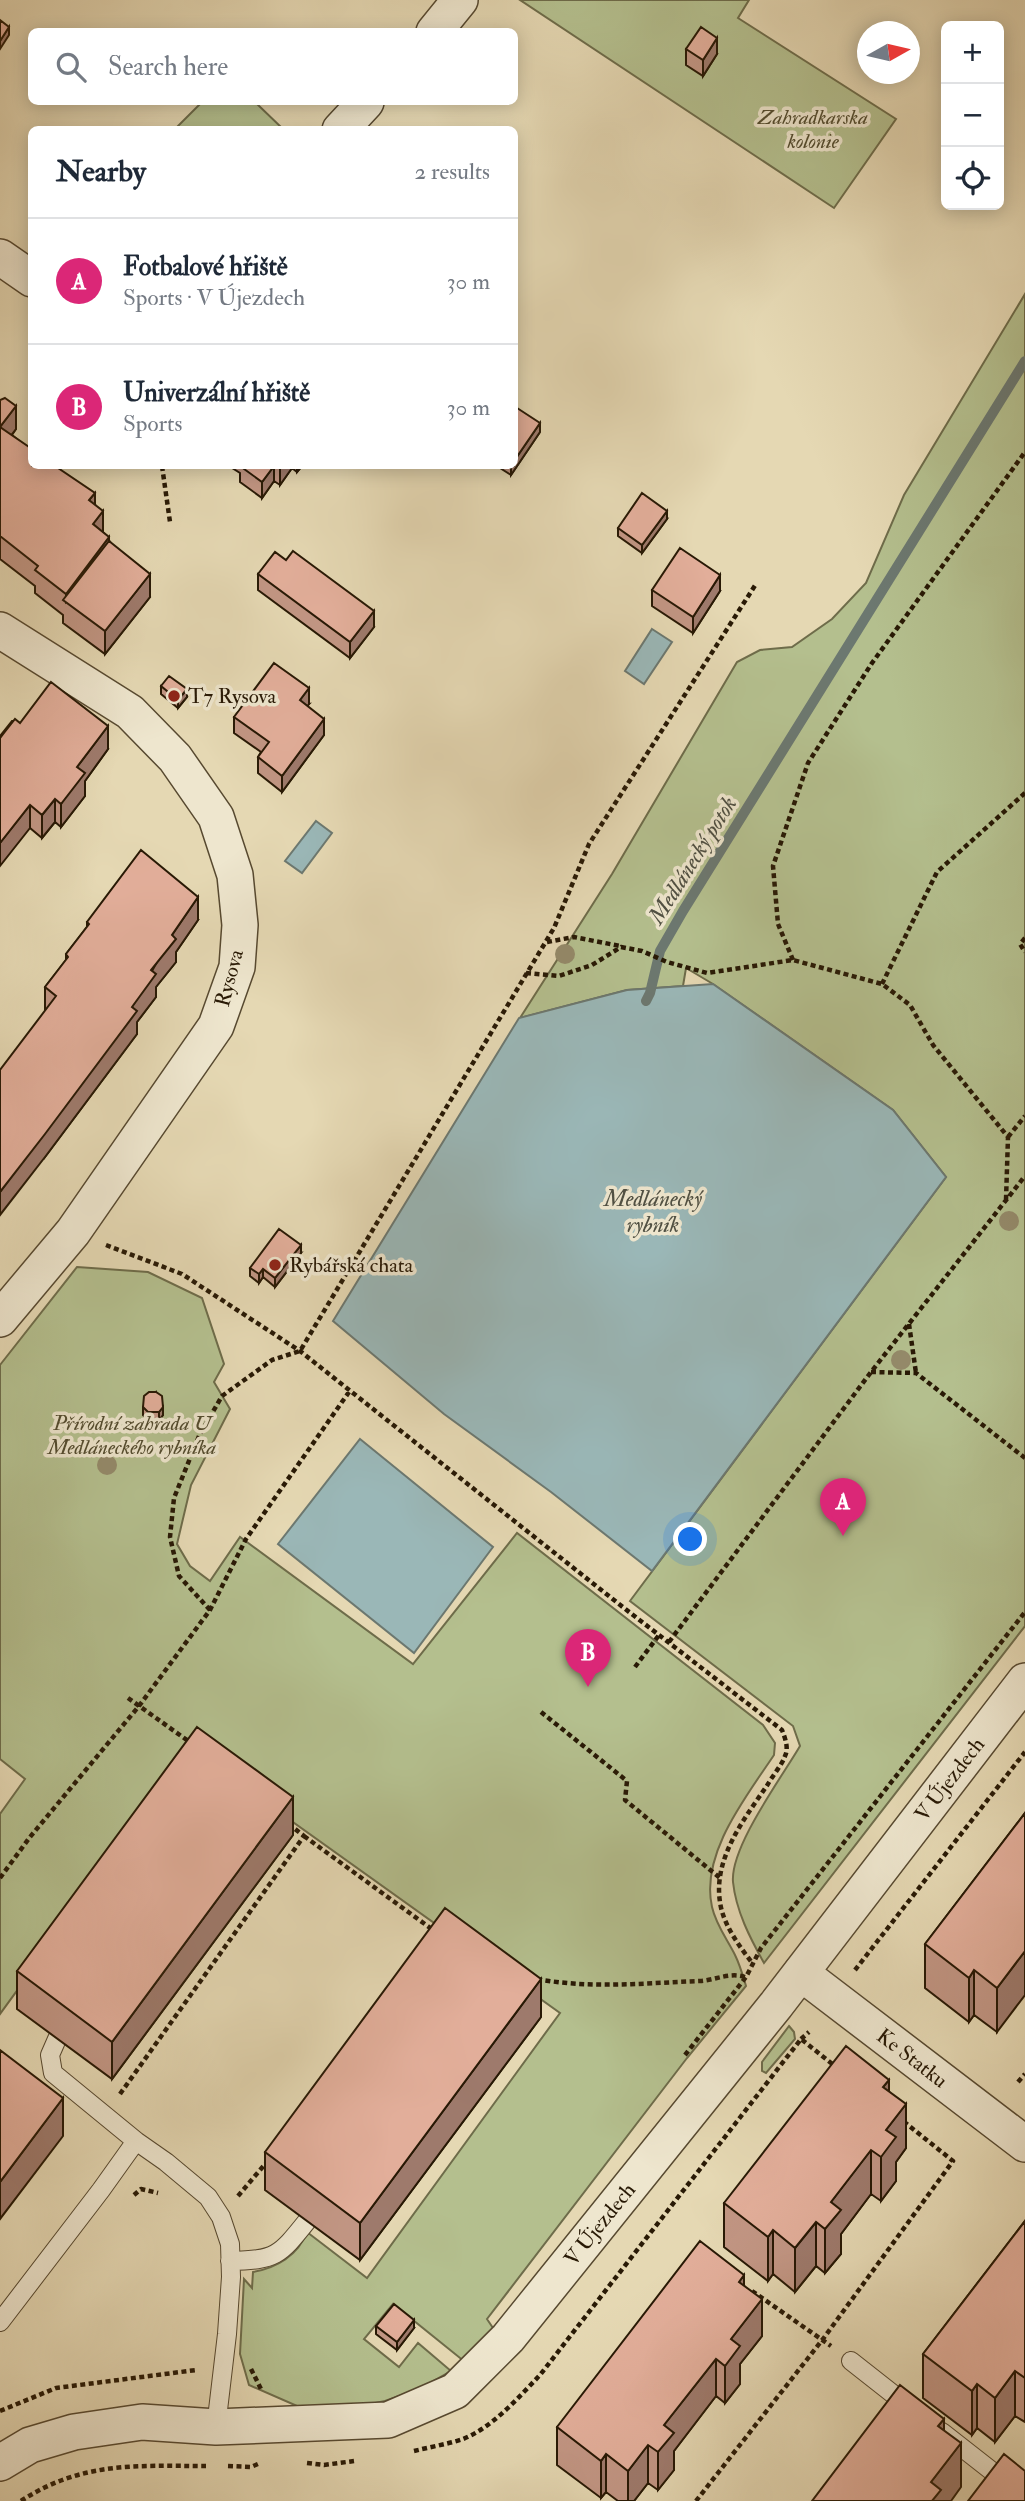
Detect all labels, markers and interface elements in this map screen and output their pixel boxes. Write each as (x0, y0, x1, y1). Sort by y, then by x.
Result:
north arrow (857, 21, 920, 84)
map controls (941, 21, 1004, 210)
button: + (941, 21, 1004, 84)
search box (28, 28, 518, 105)
icon: search (52, 48, 90, 86)
text: Search here (108, 51, 228, 83)
button: − (941, 84, 1004, 147)
park label: Zahradkarska kolonie (757, 104, 868, 155)
button: locate (941, 147, 1004, 210)
text: Nearby (56, 153, 146, 190)
text: 2 results (415, 157, 490, 186)
text: Fotbalové hřiště (123, 251, 288, 283)
text: A (72, 267, 86, 296)
text: 30 m (447, 267, 490, 296)
text: Sports · V Újezdech (123, 283, 305, 312)
text: Univerzální hřiště (123, 377, 310, 409)
text: B (71, 393, 87, 422)
text: 30 m (447, 393, 490, 422)
text: Sports (123, 409, 182, 438)
place label: T7 Rysova (188, 683, 277, 710)
marker: T7 Rysova (166, 688, 182, 704)
water label: Medlánecký potok (641, 791, 743, 931)
street label: Rysova (209, 946, 250, 1010)
water label: Medlánecký rybník (602, 1184, 704, 1239)
place label: Rybářská chata (289, 1252, 414, 1279)
marker: Rybářská chata (267, 1257, 283, 1273)
park label: Přírodní zahrada U Medláneckého rybníka (46, 1410, 217, 1461)
pin: A (820, 1478, 866, 1536)
your location (673, 1522, 707, 1556)
pin: B (565, 1629, 611, 1687)
street label: V Újezdech (909, 1732, 991, 1827)
street label: Ke Statku (871, 2023, 953, 2094)
street label: V Újezdech (558, 2177, 642, 2272)

